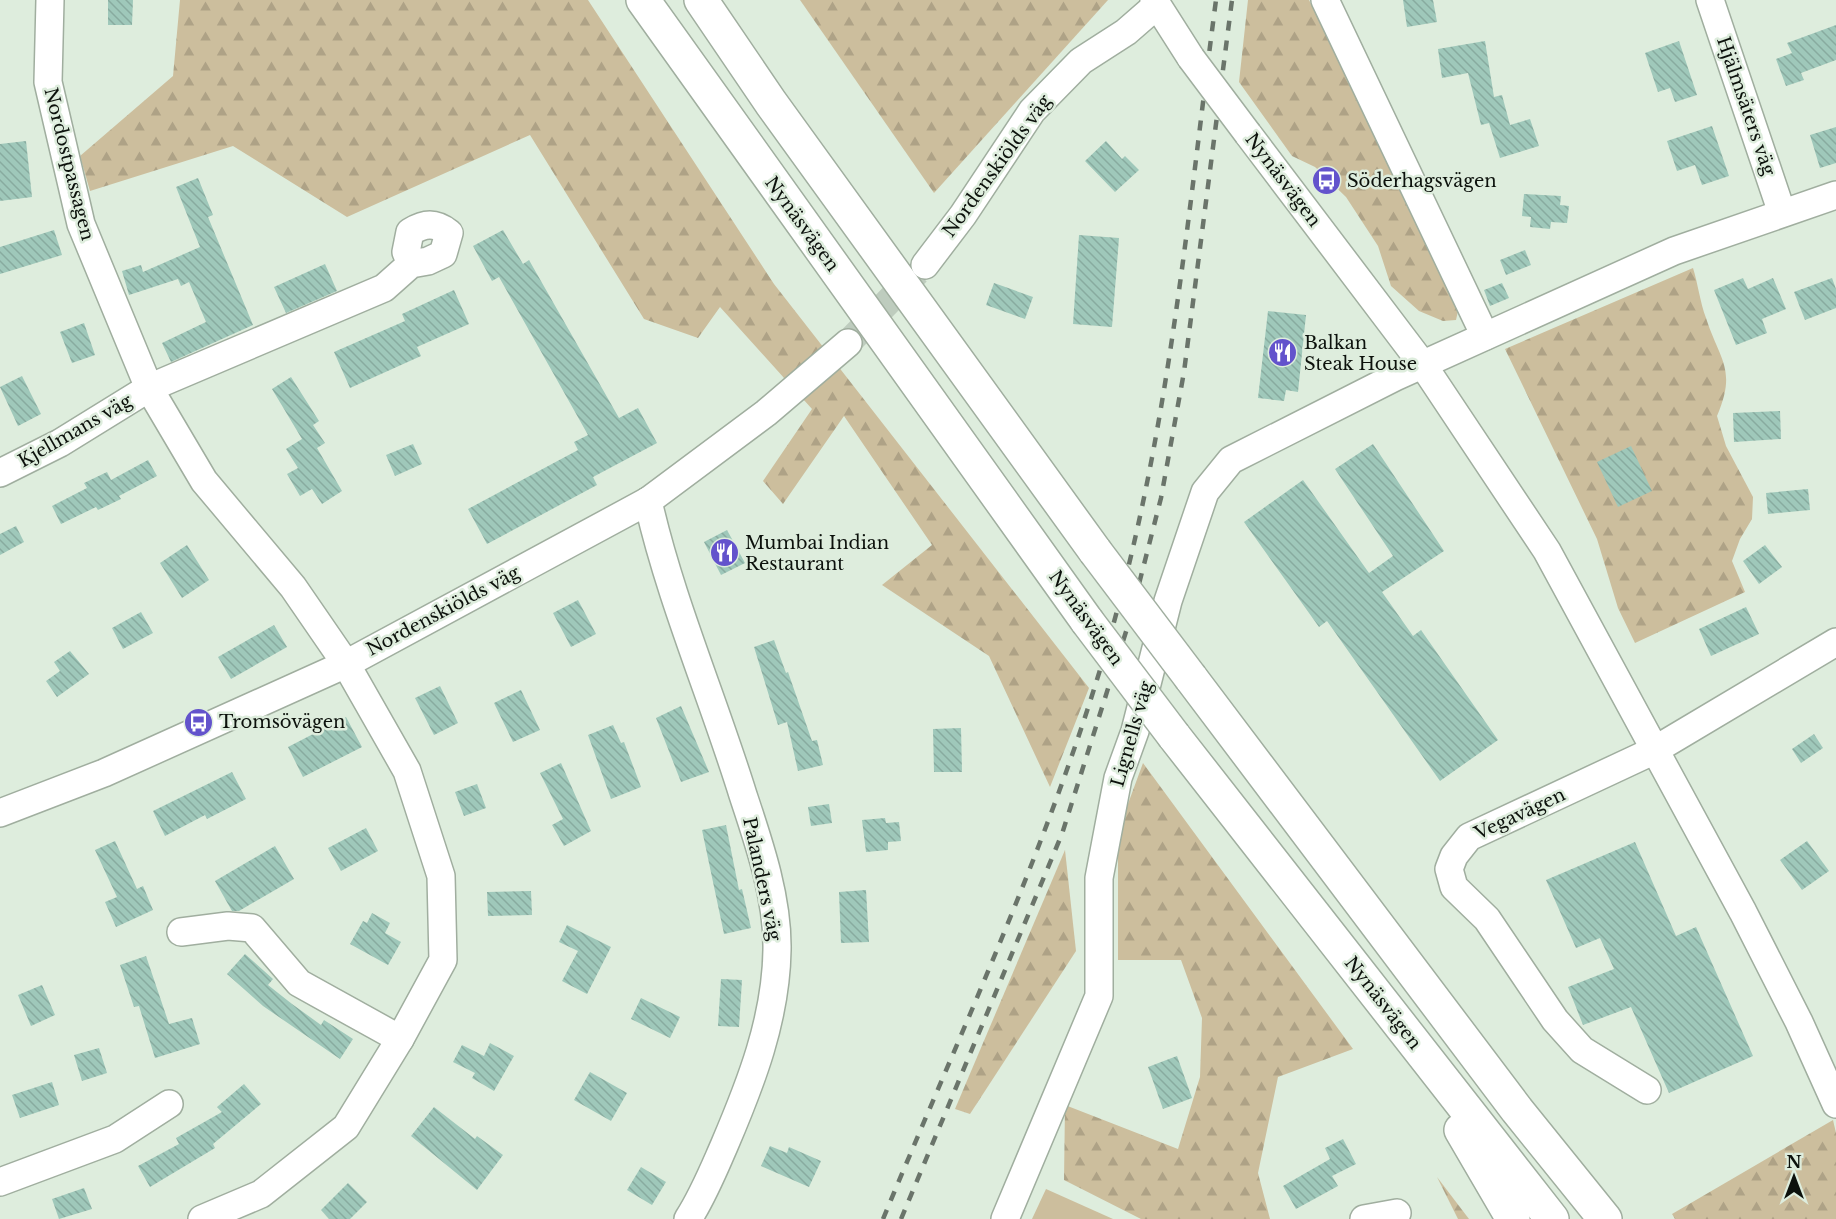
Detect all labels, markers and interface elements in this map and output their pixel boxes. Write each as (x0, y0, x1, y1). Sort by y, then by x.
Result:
street label: Hjälmsäters väg (1712, 34, 1780, 178)
street label: Nordostpassagen (39, 85, 99, 243)
street label: Nordenskiölds väg (938, 90, 1056, 241)
street label: Nynäsvägen (1241, 129, 1325, 231)
bus stop icon: Söderhagsvägen (1310, 165, 1342, 197)
place label: Söderhagsvägen (1347, 170, 1497, 192)
street label: Nynäsvägen (760, 172, 844, 276)
place label: Balkan Steak House (1304, 332, 1417, 375)
restaurant icon: Balkan Steak House (1267, 337, 1299, 369)
street label: Kjellmans väg (14, 389, 136, 472)
place label: Mumbai Indian Restaurant (745, 532, 889, 575)
restaurant icon: Mumbai Indian Restaurant (708, 537, 740, 569)
street label: Nordenskiölds väg (363, 561, 524, 661)
street label: Nynäsvägen (1044, 566, 1128, 670)
street label: Lignells väg (1106, 678, 1158, 789)
bus stop icon: Tromsövägen (182, 706, 214, 738)
place label: Tromsövägen (219, 711, 345, 733)
street label: Vegavägen (1470, 783, 1569, 845)
street label: Palanders väg (738, 815, 786, 943)
street label: Nynäsvägen (1340, 952, 1426, 1054)
north arrow (1764, 1147, 1824, 1207)
text: N (1786, 1152, 1802, 1172)

